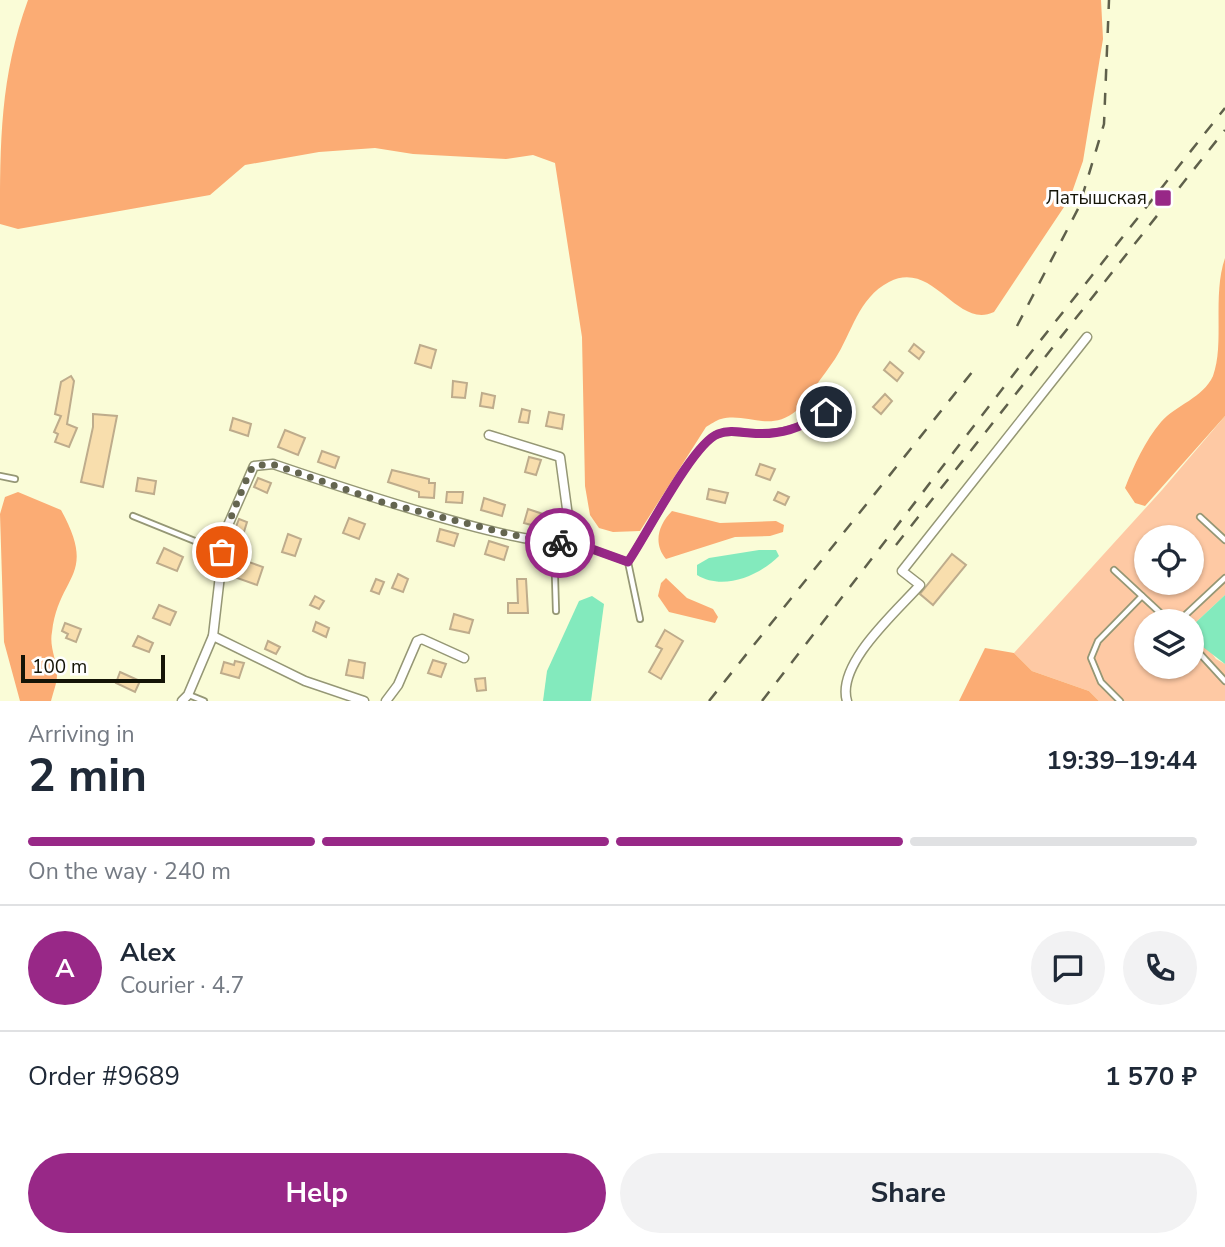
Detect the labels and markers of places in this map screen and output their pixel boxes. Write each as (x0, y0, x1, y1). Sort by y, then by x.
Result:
place label: Латышская (1046, 185, 1147, 211)
marker: Латышская (1153, 188, 1173, 208)
pin (796, 382, 856, 442)
pin (192, 522, 252, 582)

